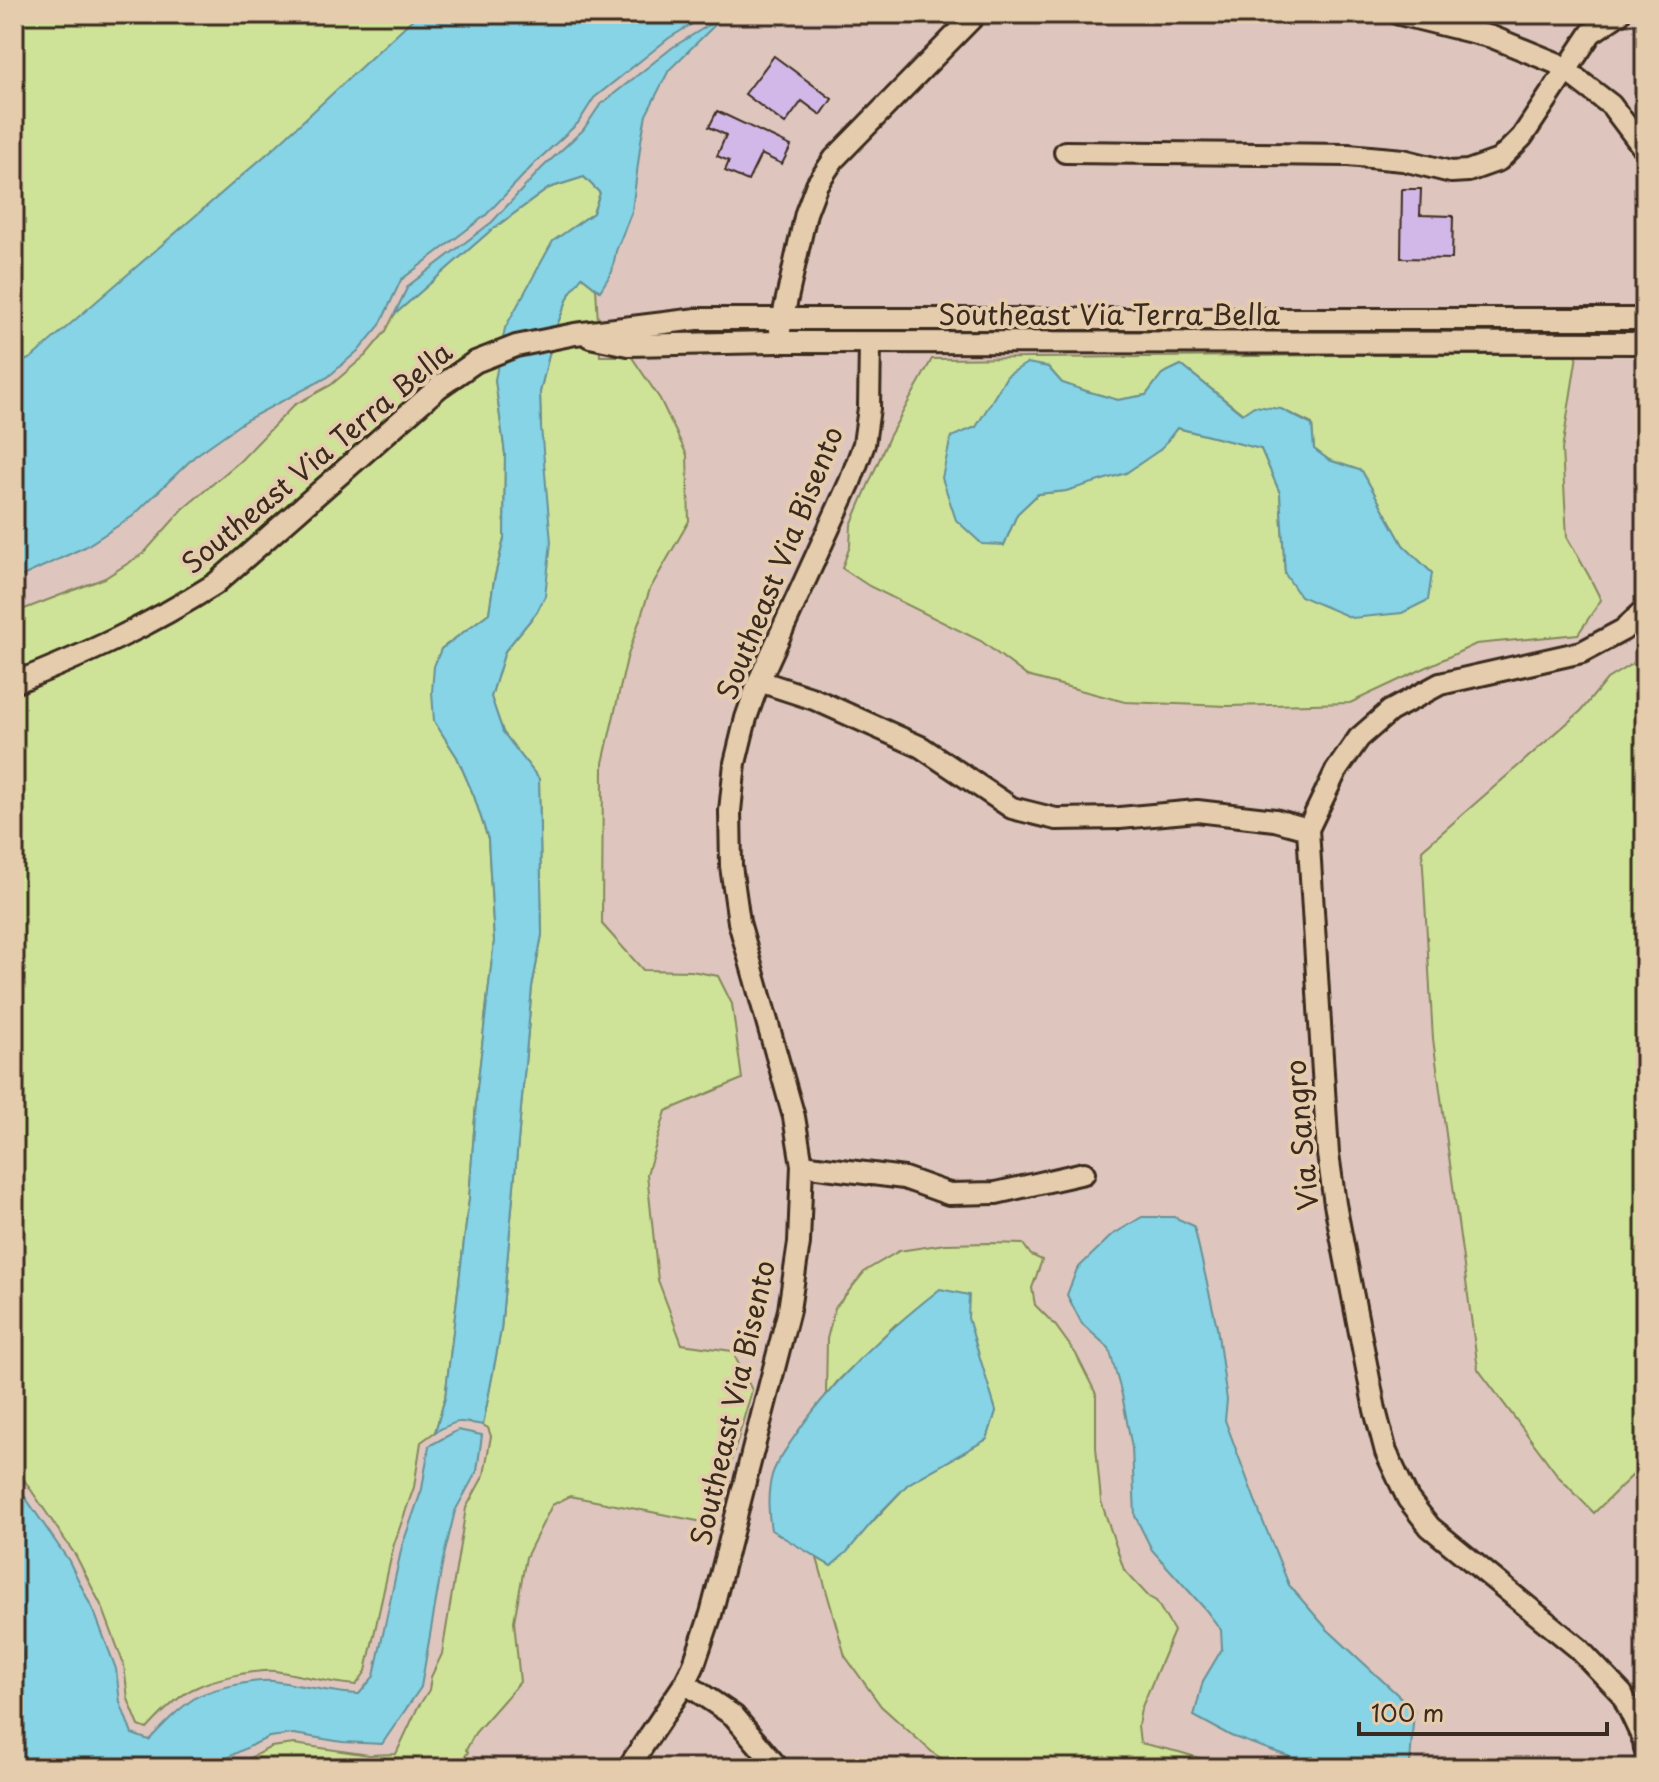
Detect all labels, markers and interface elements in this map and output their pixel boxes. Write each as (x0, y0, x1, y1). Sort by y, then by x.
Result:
street label: Southeast Via Terra Bella (938, 292, 1280, 335)
street label: Southeast Via Terra Bella (171, 330, 461, 583)
street label: Southeast Via Bisento (704, 419, 853, 706)
street label: Via Sangro (1272, 1058, 1329, 1212)
street label: Southeast Via Bisento (678, 1256, 785, 1550)
scale bar (1359, 1686, 1607, 1736)
text: 100 m (1371, 1694, 1444, 1730)

